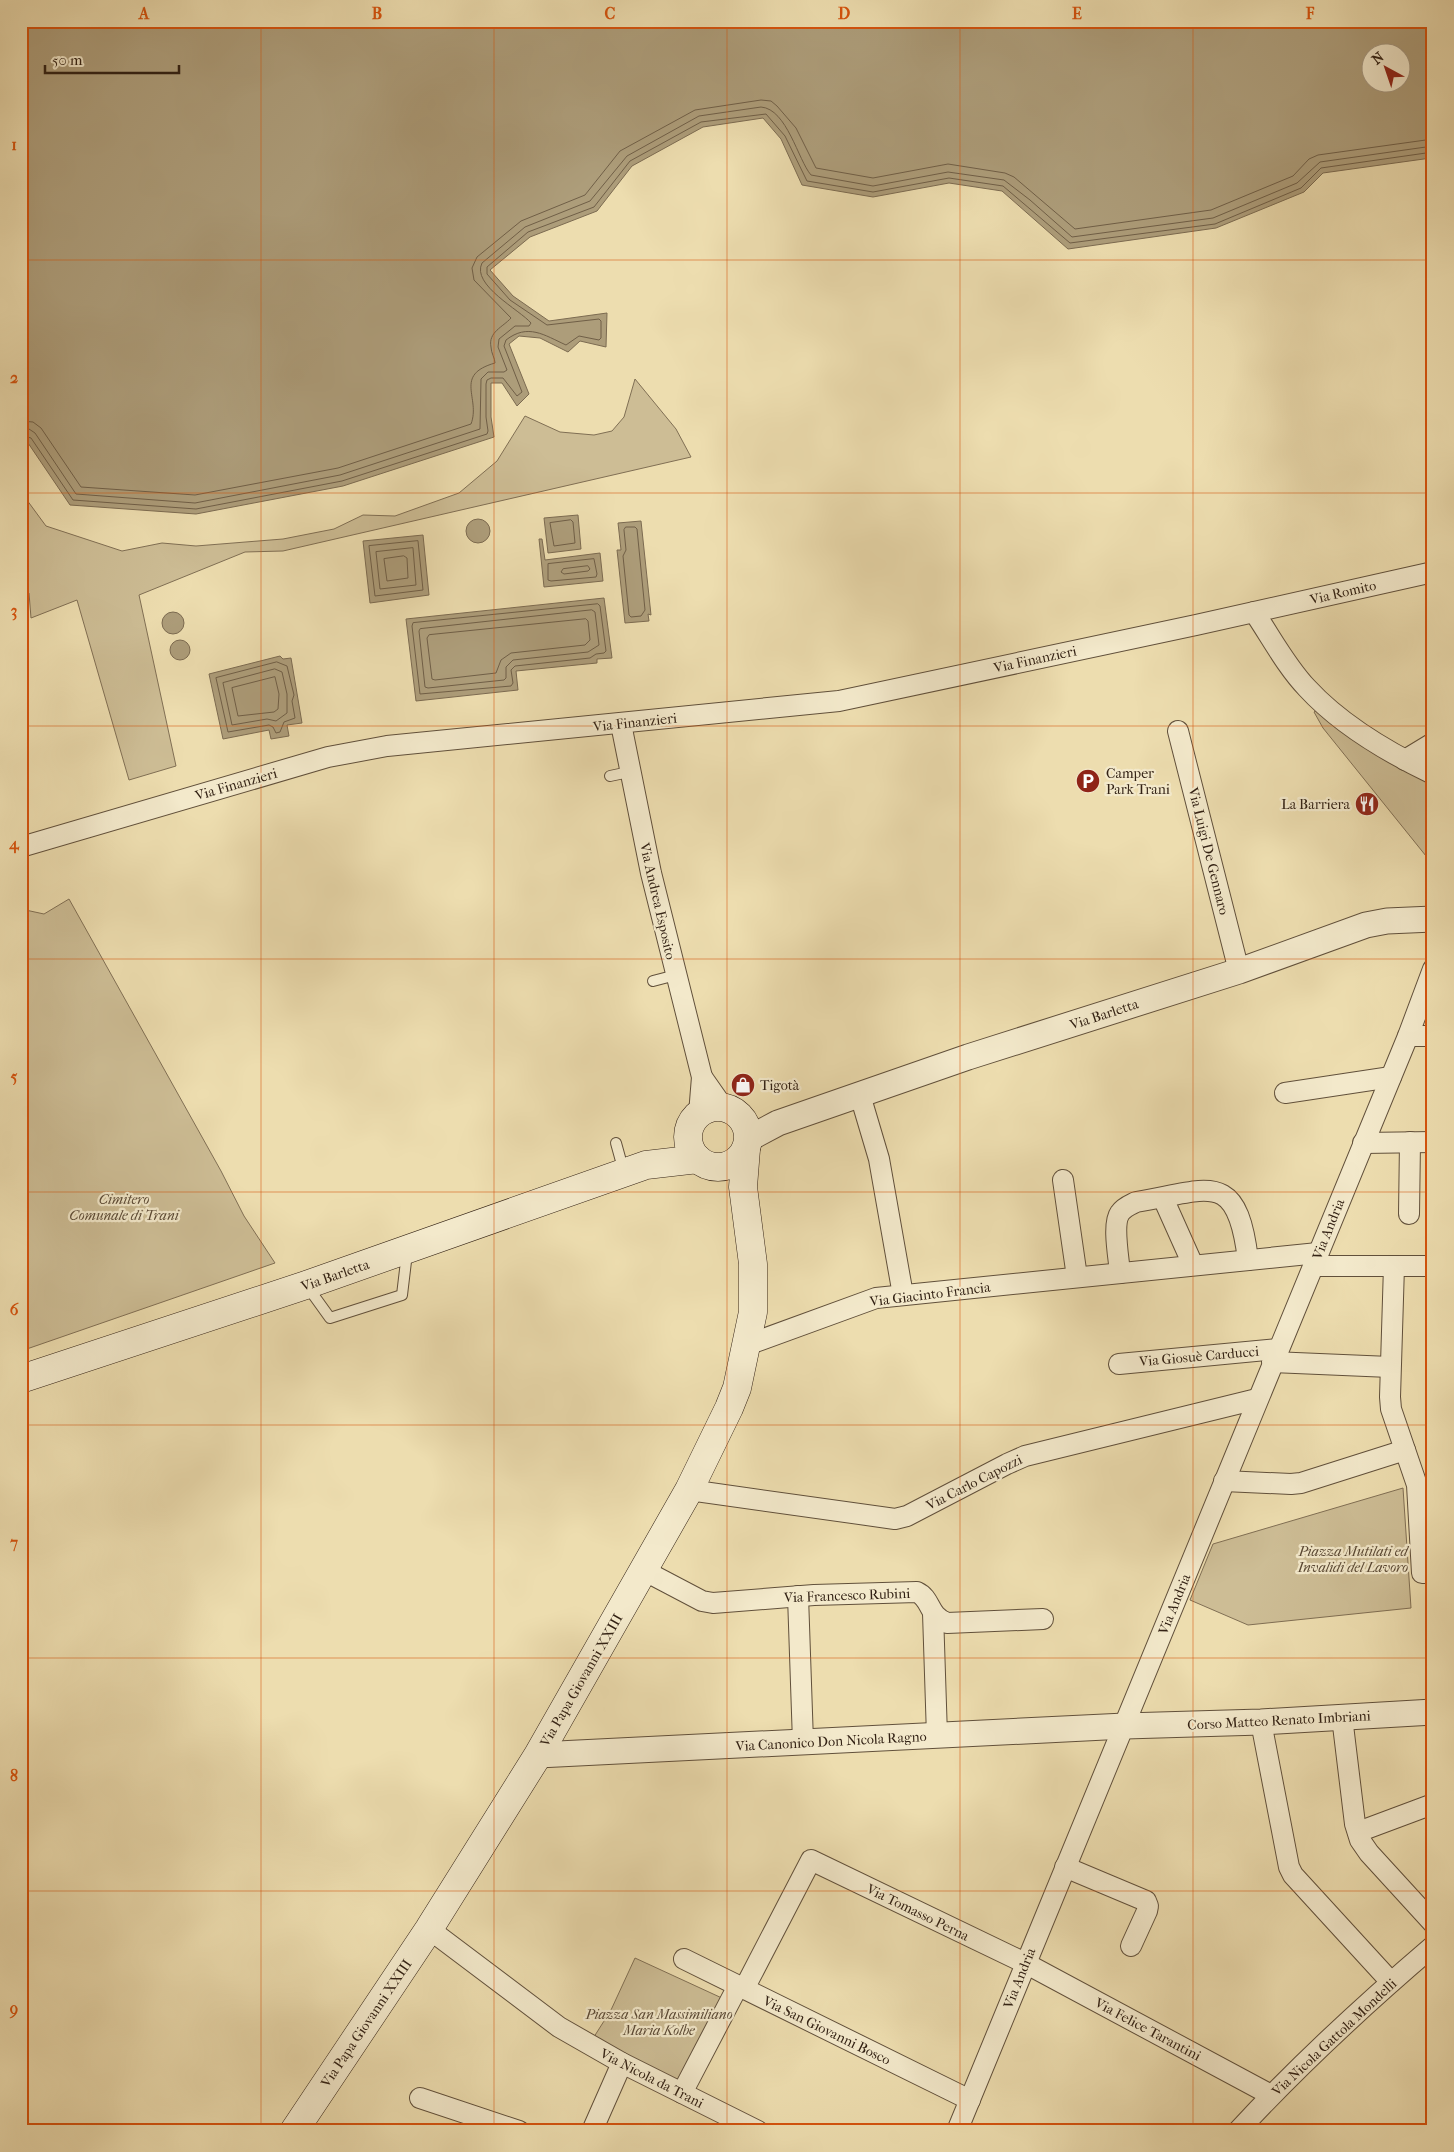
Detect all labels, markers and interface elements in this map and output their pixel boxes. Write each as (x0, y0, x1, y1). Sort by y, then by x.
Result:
text: A (138, 4, 150, 23)
text: B (372, 4, 382, 23)
text: C (605, 4, 616, 23)
text: D (838, 4, 850, 23)
text: E (1072, 4, 1082, 23)
text: F (1305, 4, 1315, 23)
scale bar (45, 42, 179, 74)
north arrow (1362, 42, 1412, 92)
text: N (1368, 48, 1388, 68)
text: 50 m (52, 51, 83, 69)
text: 1 (11, 135, 17, 154)
text: 2 (10, 368, 18, 387)
street label: Via Romito (1307, 577, 1378, 609)
text: 3 (11, 601, 17, 621)
street label: Via Finanzieri (991, 642, 1078, 677)
street label: Via Finanzieri (591, 710, 678, 735)
street label: Via Finanzieri (192, 765, 279, 805)
place label: Camper Park Trani (1106, 765, 1170, 798)
parking icon: Camper Park Trani (1075, 768, 1101, 794)
street label: Via Luigi De Gennaro (1184, 785, 1233, 917)
restaurant icon: La Barriera (1354, 791, 1380, 817)
place label: La Barriera (1281, 796, 1351, 813)
text: 4 (8, 834, 20, 854)
street label: Via Andrea Esposito (636, 840, 679, 961)
street label: Via Barletta (1067, 995, 1141, 1034)
text: 5 (11, 1067, 18, 1086)
shop icon: Tigotà (730, 1072, 756, 1098)
place label: Tigotà (760, 1077, 800, 1094)
park label: Cimitero Comunale di Trani (69, 1191, 180, 1224)
street label: Via Andria (1308, 1196, 1349, 1263)
street label: Via Barletta (298, 1256, 372, 1295)
street label: Via Giacinto Francia (868, 1279, 992, 1310)
text: 6 (10, 1300, 19, 1319)
street label: Via Giosuè Carducci (1137, 1343, 1260, 1370)
street label: Via Carlo Capozzi (923, 1451, 1025, 1514)
text: 7 (9, 1533, 18, 1552)
park label: Piazza Mutilati ed Invalidi del Lavoro (1297, 1543, 1409, 1576)
street label: Via Andria (1154, 1571, 1195, 1638)
street label: Via Francesco Rubini (782, 1585, 911, 1606)
street label: Via Papa Giovanni XXIII (536, 1610, 627, 1751)
street label: Corso Matteo Renato Imbriani (1187, 1707, 1371, 1734)
street label: Via Canonico Don Nicola Ragno (734, 1728, 927, 1755)
text: 8 (10, 1766, 18, 1785)
street label: Via Tomasso Perna (863, 1880, 972, 1945)
street label: Via Andria (999, 1945, 1040, 2012)
street label: Via Papa Giovanni XXIII (317, 1956, 416, 2091)
street label: Via Nicola Gattola Mondelli (1268, 1975, 1400, 2100)
street label: Via San Giovanni Bosco (759, 1992, 893, 2069)
street label: Via Felice Tarantini (1091, 1994, 1204, 2065)
text: 9 (9, 1999, 18, 2019)
park label: Piazza San Massimiliano Maria Kolbe (584, 2006, 733, 2039)
street label: Via Nicola da Trani (596, 2045, 706, 2112)

